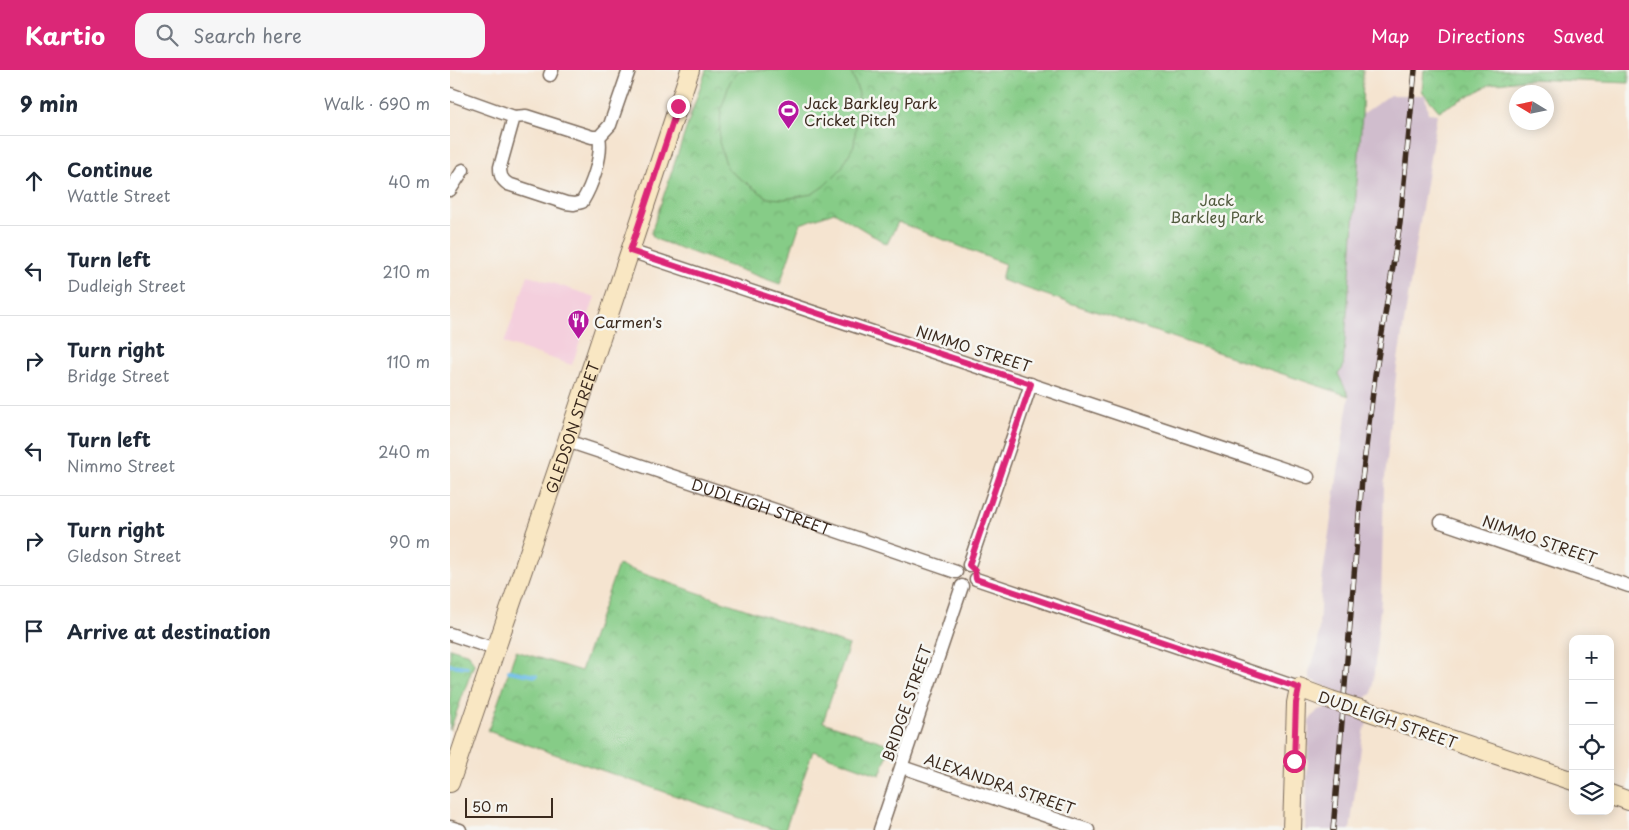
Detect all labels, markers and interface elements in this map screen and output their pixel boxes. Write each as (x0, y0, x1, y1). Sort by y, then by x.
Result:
search box (135, 13, 485, 58)
text: Kartio (25, 17, 105, 53)
icon: search (153, 21, 181, 49)
text: Search here (193, 21, 302, 49)
text: Map (1371, 22, 1409, 49)
text: Directions (1437, 22, 1525, 49)
text: Saved (1553, 22, 1604, 49)
north arrow (1509, 85, 1554, 130)
text: 9 min (20, 87, 78, 119)
text: Walk · 690 m (324, 91, 430, 115)
place label: Jack Barkley Park Cricket Pitch (804, 91, 937, 131)
route end (667, 95, 690, 118)
sports icon: Jack Barkley Park Cricket Pitch (776, 99, 800, 130)
text: Continue (67, 155, 153, 183)
icon: ahead (20, 167, 48, 195)
text: 40 m (388, 169, 430, 193)
text: Wattle Street (67, 183, 170, 207)
park label: Jack Barkley Park (1170, 188, 1264, 228)
text: Turn left (67, 245, 151, 273)
icon: left (20, 257, 48, 285)
text: 210 m (382, 259, 430, 283)
text: Dudleigh Street (67, 273, 186, 297)
restaurant icon: Carmen's (566, 309, 590, 340)
place label: Carmen's (594, 310, 662, 333)
street label: NIMMO STREET (913, 319, 1035, 378)
text: Turn right (67, 335, 165, 363)
icon: right (20, 347, 48, 375)
text: 110 m (387, 349, 430, 373)
street label: GLEDSON STREET (539, 357, 604, 496)
text: Bridge Street (67, 363, 169, 387)
text: Turn left (67, 425, 151, 453)
icon: left (20, 437, 48, 465)
text: 240 m (378, 439, 430, 463)
text: Nimmo Street (67, 453, 175, 477)
street label: DUDLEIGH STREET (689, 472, 835, 540)
street label: NIMMO STREET (1480, 509, 1601, 570)
text: Turn right (67, 515, 165, 543)
icon: right (20, 527, 48, 555)
text: 90 m (389, 529, 430, 553)
text: Gledson Street (67, 543, 181, 567)
icon: arrive (20, 617, 48, 645)
text: Arrive at destination (67, 617, 271, 645)
map controls (1569, 635, 1614, 815)
button: + (1569, 635, 1614, 680)
street label: BRIDGE STREET (875, 641, 937, 765)
button: − (1569, 680, 1614, 725)
street label: DUDLEIGH STREET (1315, 684, 1461, 754)
button: locate (1569, 725, 1614, 770)
street label: ALEXANDRA STREET (922, 746, 1079, 820)
route start (1283, 750, 1306, 773)
button: layers (1569, 770, 1614, 815)
scale bar (465, 795, 552, 818)
text: 50 m (472, 796, 508, 817)

